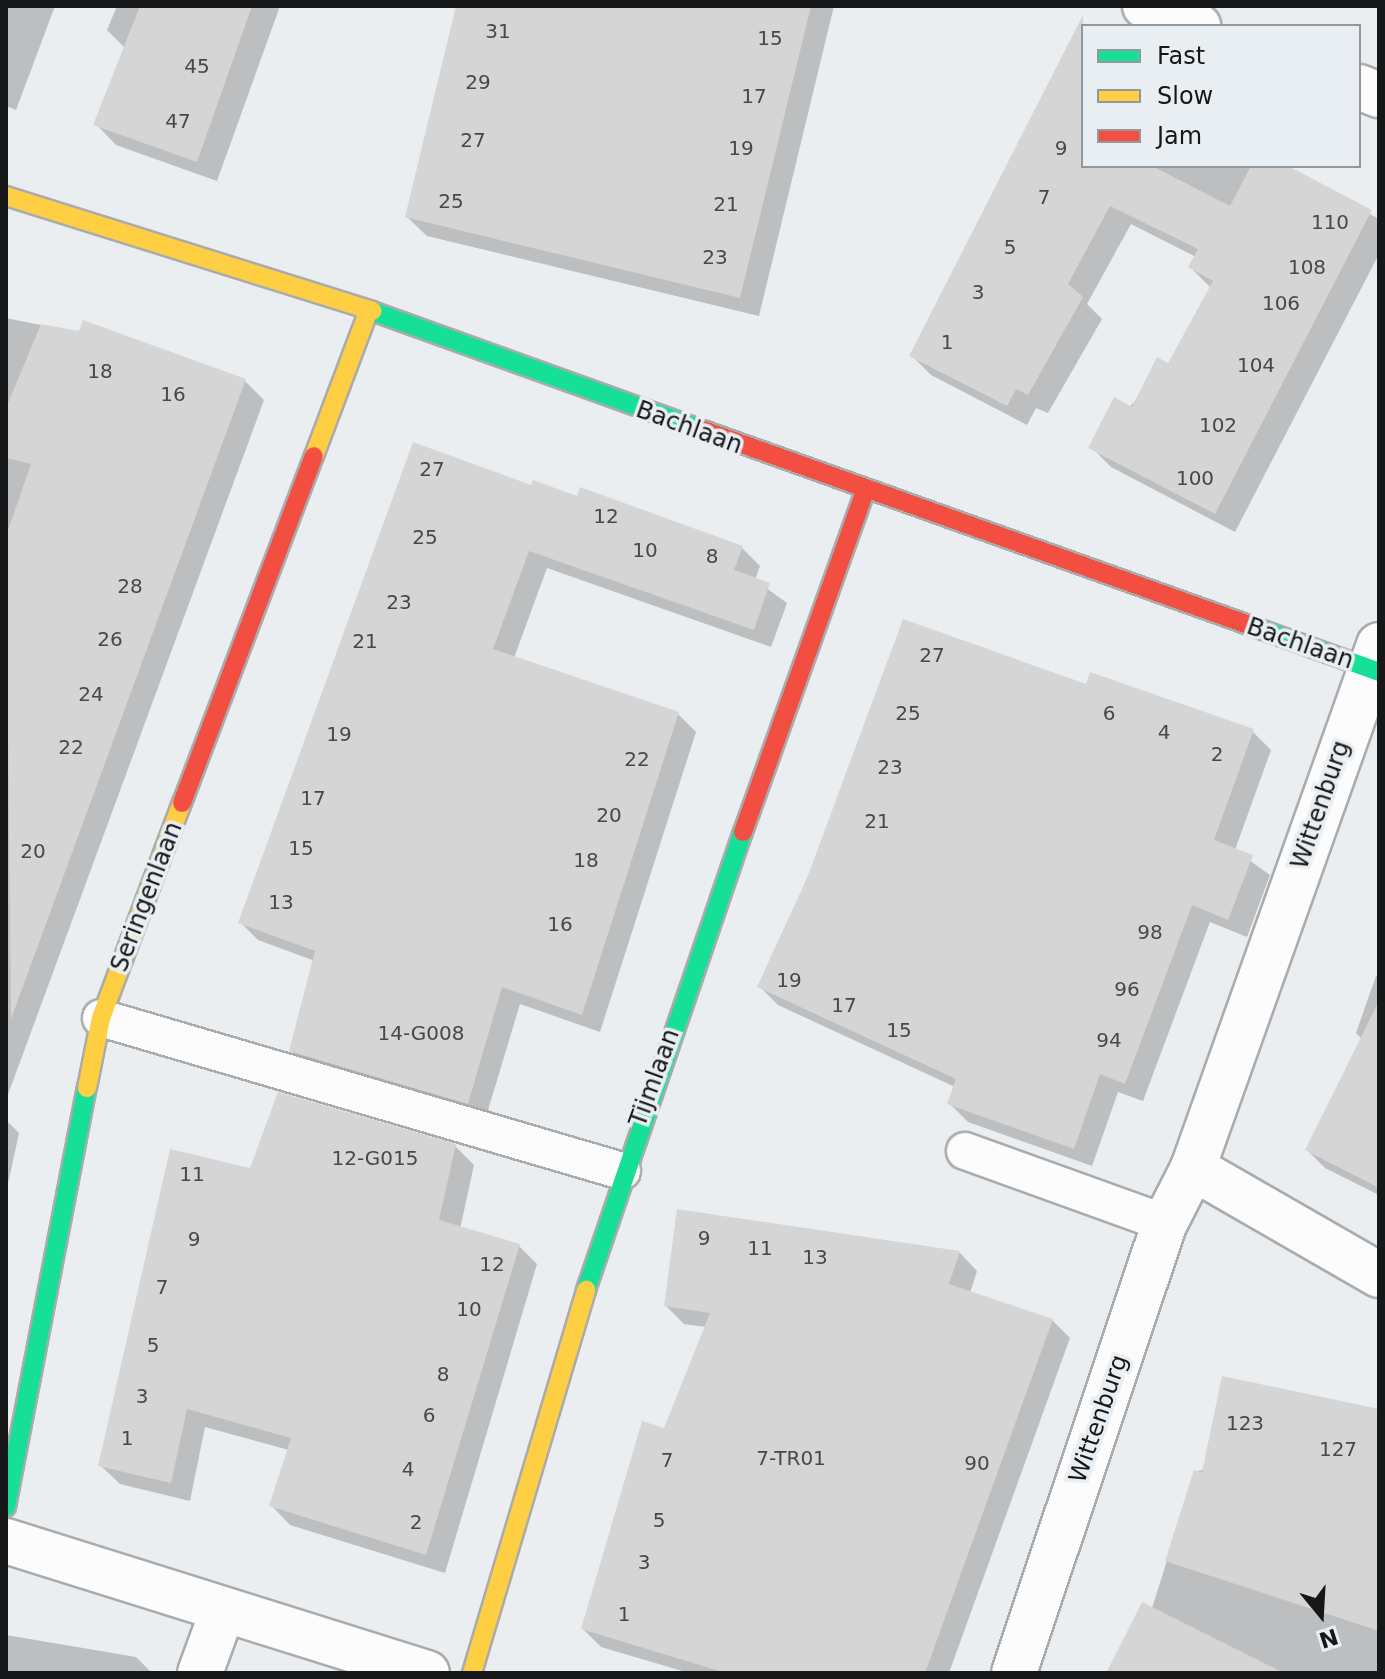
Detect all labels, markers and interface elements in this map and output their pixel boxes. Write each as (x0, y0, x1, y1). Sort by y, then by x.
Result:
house number: 31 (485, 19, 511, 43)
legend (1081, 24, 1361, 168)
house number: 15 (757, 26, 783, 50)
text: Fast (1157, 42, 1205, 70)
house number: 45 (184, 54, 210, 78)
house number: 29 (465, 70, 491, 94)
text: Slow (1157, 82, 1213, 110)
house number: 17 (741, 84, 767, 108)
house number: 47 (165, 109, 191, 133)
text: Jam (1157, 122, 1202, 150)
house number: 27 (460, 128, 486, 152)
house number: 19 (728, 136, 754, 160)
house number: 9 (1055, 136, 1067, 160)
house number: 7 (1038, 185, 1050, 209)
house number: 25 (438, 189, 464, 213)
house number: 21 (713, 192, 739, 216)
house number: 110 (1311, 210, 1349, 234)
house number: 5 (1004, 235, 1016, 259)
house number: 23 (702, 245, 728, 269)
house number: 108 (1288, 255, 1326, 279)
house number: 3 (972, 280, 984, 304)
house number: 106 (1262, 291, 1300, 315)
house number: 1 (941, 330, 953, 354)
house number: 104 (1237, 353, 1275, 377)
house number: 18 (87, 359, 113, 383)
house number: 16 (160, 382, 186, 406)
street label: Bachlaan (632, 396, 746, 460)
house number: 102 (1199, 413, 1237, 437)
house number: 27 (419, 457, 445, 481)
house number: 100 (1176, 466, 1214, 490)
house number: 12 (593, 504, 619, 528)
house number: 25 (412, 525, 438, 549)
house number: 10 (632, 538, 658, 562)
house number: 8 (706, 544, 718, 568)
house number: 28 (117, 574, 143, 598)
house number: 23 (386, 590, 412, 614)
street label: Bachlaan (1243, 612, 1357, 676)
house number: 26 (97, 627, 123, 651)
house number: 21 (352, 629, 378, 653)
house number: 27 (919, 643, 945, 667)
house number: 24 (78, 682, 104, 706)
house number: 25 (895, 701, 921, 725)
house number: 6 (1103, 701, 1115, 725)
house number: 4 (1158, 720, 1170, 744)
house number: 19 (326, 722, 352, 746)
house number: 22 (58, 735, 84, 759)
street label: Wittenburg (1286, 737, 1356, 873)
house number: 2 (1211, 742, 1223, 766)
house number: 22 (624, 747, 650, 771)
house number: 23 (877, 755, 903, 779)
house number: 17 (300, 786, 326, 810)
house number: 20 (596, 803, 622, 827)
house number: 21 (864, 809, 890, 833)
street label: Seringenlaan (105, 818, 189, 976)
house number: 15 (288, 836, 314, 860)
house number: 20 (20, 839, 46, 863)
house number: 18 (573, 848, 599, 872)
house number: 13 (268, 890, 294, 914)
house number: 16 (547, 912, 573, 936)
house number: 98 (1137, 920, 1163, 944)
house number: 19 (776, 968, 802, 992)
house number: 96 (1114, 977, 1140, 1001)
house number: 17 (831, 993, 857, 1017)
house number: 15 (886, 1018, 912, 1042)
house number: 14-G008 (377, 1021, 465, 1045)
street label: Tijmlaan (624, 1025, 686, 1131)
house number: 94 (1096, 1028, 1122, 1052)
house number: 12-G015 (331, 1146, 419, 1170)
house number: 11 (179, 1162, 205, 1186)
house number: 9 (698, 1226, 710, 1250)
house number: 9 (188, 1227, 200, 1251)
house number: 11 (747, 1236, 773, 1260)
house number: 13 (802, 1245, 828, 1269)
house number: 12 (479, 1252, 505, 1276)
house number: 7 (156, 1275, 168, 1299)
house number: 10 (456, 1297, 482, 1321)
house number: 5 (147, 1333, 159, 1357)
street label: Wittenburg (1064, 1351, 1134, 1487)
house number: 8 (437, 1362, 449, 1386)
house number: 3 (136, 1384, 148, 1408)
house number: 6 (423, 1403, 435, 1427)
house number: 123 (1226, 1411, 1264, 1435)
house number: 1 (121, 1426, 133, 1450)
house number: 127 (1319, 1437, 1357, 1461)
house number: 7-TR01 (756, 1446, 826, 1470)
house number: 7 (661, 1448, 673, 1472)
house number: 90 (964, 1451, 990, 1475)
house number: 4 (402, 1457, 414, 1481)
house number: 5 (653, 1508, 665, 1532)
house number: 2 (410, 1510, 422, 1534)
house number: 3 (638, 1550, 650, 1574)
north arrow (1281, 1575, 1361, 1655)
house number: 1 (618, 1602, 630, 1626)
text: N (1316, 1624, 1341, 1653)

